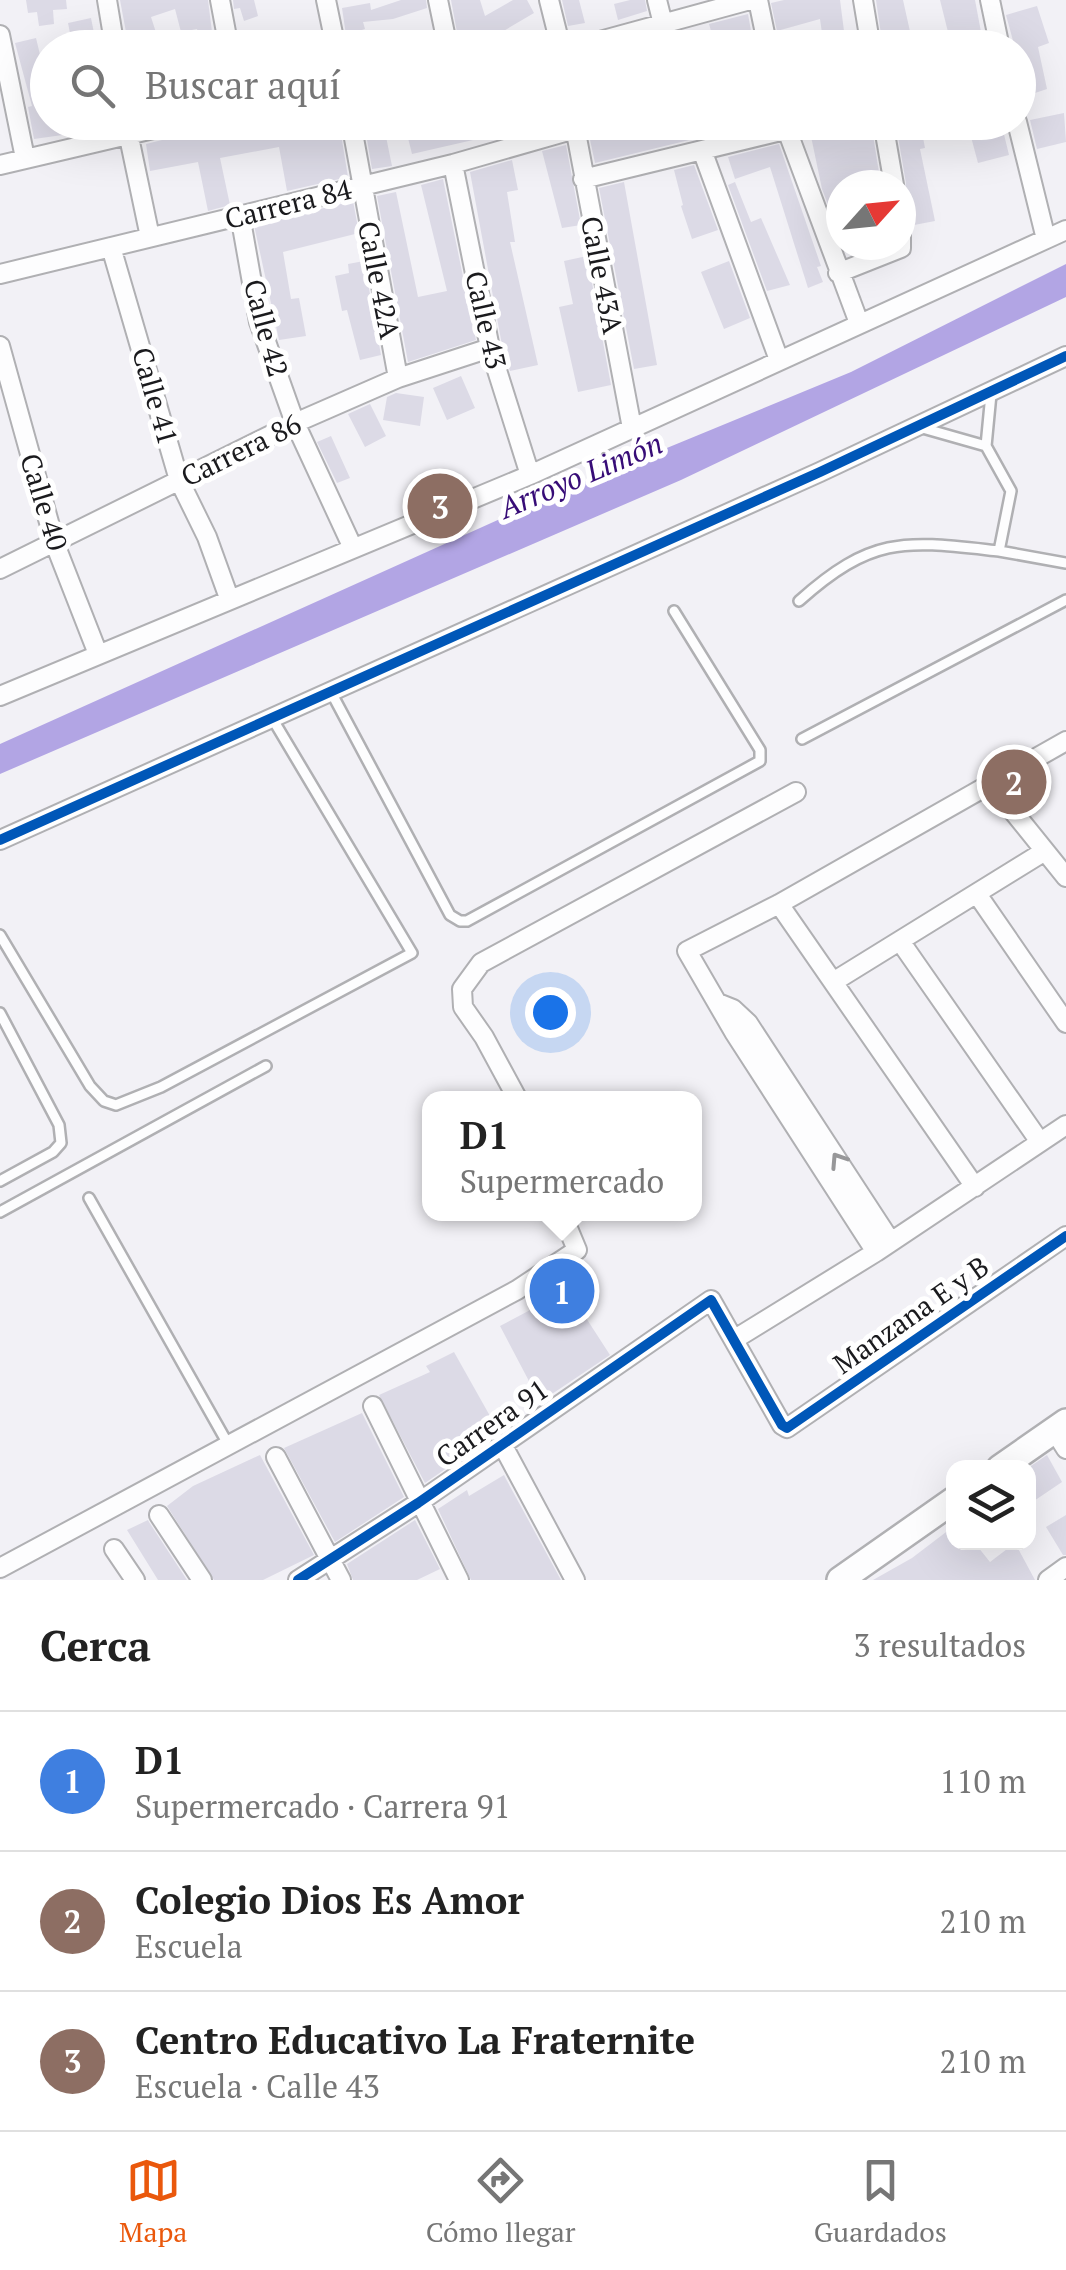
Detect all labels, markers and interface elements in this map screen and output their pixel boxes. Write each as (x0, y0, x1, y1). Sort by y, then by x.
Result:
search box (30, 30, 1036, 140)
icon: search (65, 58, 120, 113)
text: Buscar aquí (145, 60, 341, 110)
street label: Carrera 84 (221, 170, 355, 237)
north arrow (826, 170, 916, 260)
street label: Calle 43A (573, 213, 632, 338)
street label: Calle 42A (350, 218, 409, 343)
street label: Calle 43 (457, 267, 516, 373)
street label: Calle 42 (236, 275, 297, 381)
street label: Calle 41 (124, 343, 187, 449)
street label: Carrera 86 (175, 405, 307, 495)
water label: Arroyo Limón (491, 423, 669, 528)
street label: Calle 40 (12, 449, 77, 555)
pin: 3 (408, 468, 472, 544)
pin: 2 (982, 744, 1046, 820)
your location (525, 987, 576, 1038)
popup (422, 1091, 702, 1221)
text: D1 (460, 1110, 509, 1160)
one-way arrow (831, 1153, 850, 1171)
text: Supermercado (460, 1160, 664, 1202)
street label: Manzana E y B (826, 1247, 996, 1382)
pin: 1 (530, 1254, 594, 1328)
street label: Carrera 91 (428, 1370, 555, 1475)
map controls (946, 1460, 1036, 1550)
button: layers (946, 1460, 1036, 1550)
text: Cerca (40, 1617, 151, 1673)
text: 3 resultados (854, 1624, 1026, 1666)
text: D1 (135, 1735, 184, 1785)
text: 1 (63, 1760, 82, 1802)
text: 110 m (939, 1760, 1026, 1802)
text: Supermercado · Carrera 91 (135, 1785, 511, 1827)
text: Colegio Dios Es Amor (135, 1875, 524, 1925)
text: 2 (63, 1900, 82, 1942)
text: 210 m (939, 1900, 1026, 1942)
text: Escuela (135, 1925, 243, 1967)
text: Centro Educativo La Fraternite (135, 2015, 695, 2065)
text: 3 (63, 2040, 82, 2082)
text: 210 m (939, 2040, 1026, 2082)
text: Escuela · Calle 43 (135, 2065, 380, 2107)
tab: Mapa (119, 2153, 188, 2250)
tab: Cómo llegar (426, 2153, 576, 2250)
tab: Guardados (814, 2153, 947, 2250)

